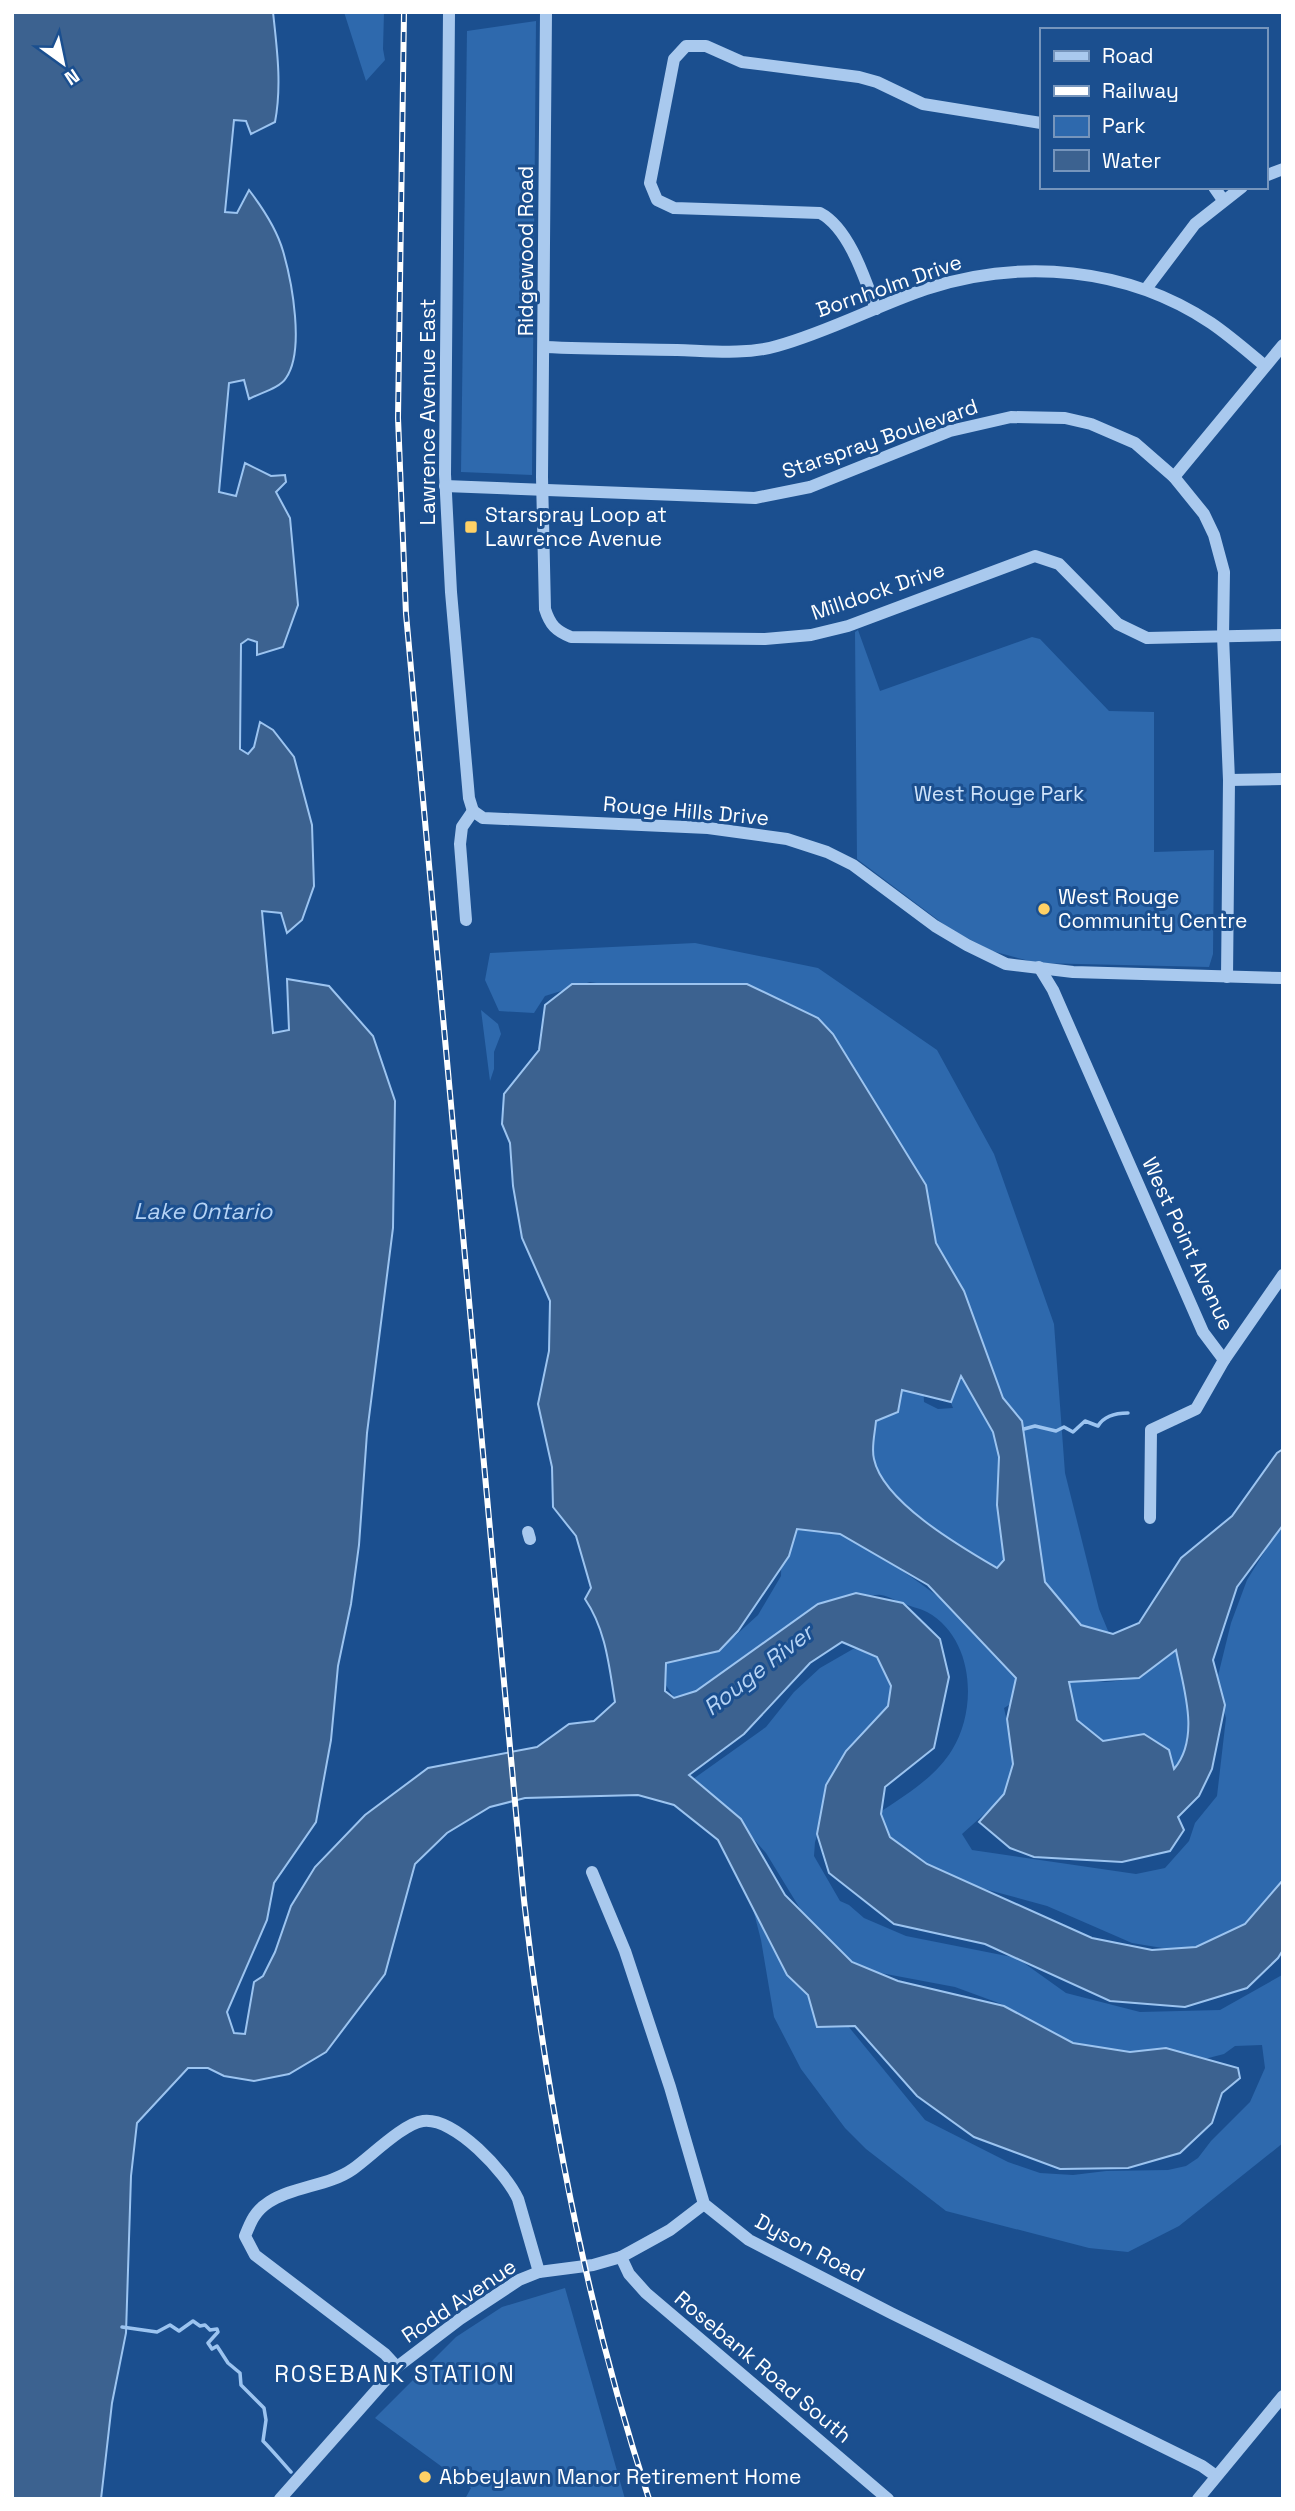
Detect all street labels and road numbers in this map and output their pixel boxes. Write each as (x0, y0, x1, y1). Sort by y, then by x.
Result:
street label: Ridgewood Road (512, 166, 539, 336)
street label: Bornholm Drive (812, 248, 965, 323)
street label: Lawrence Avenue East (414, 299, 441, 525)
street label: Starspray Boulevard (778, 392, 981, 485)
street label: Milldock Drive (807, 555, 948, 626)
street label: Rouge Hills Drive (602, 790, 770, 831)
street label: West Point Avenue (1136, 1153, 1240, 1335)
street label: Dyson Road (751, 2207, 870, 2288)
street label: Rodd Avenue (396, 2252, 521, 2349)
street label: Rosebank Road South (669, 2285, 857, 2449)

